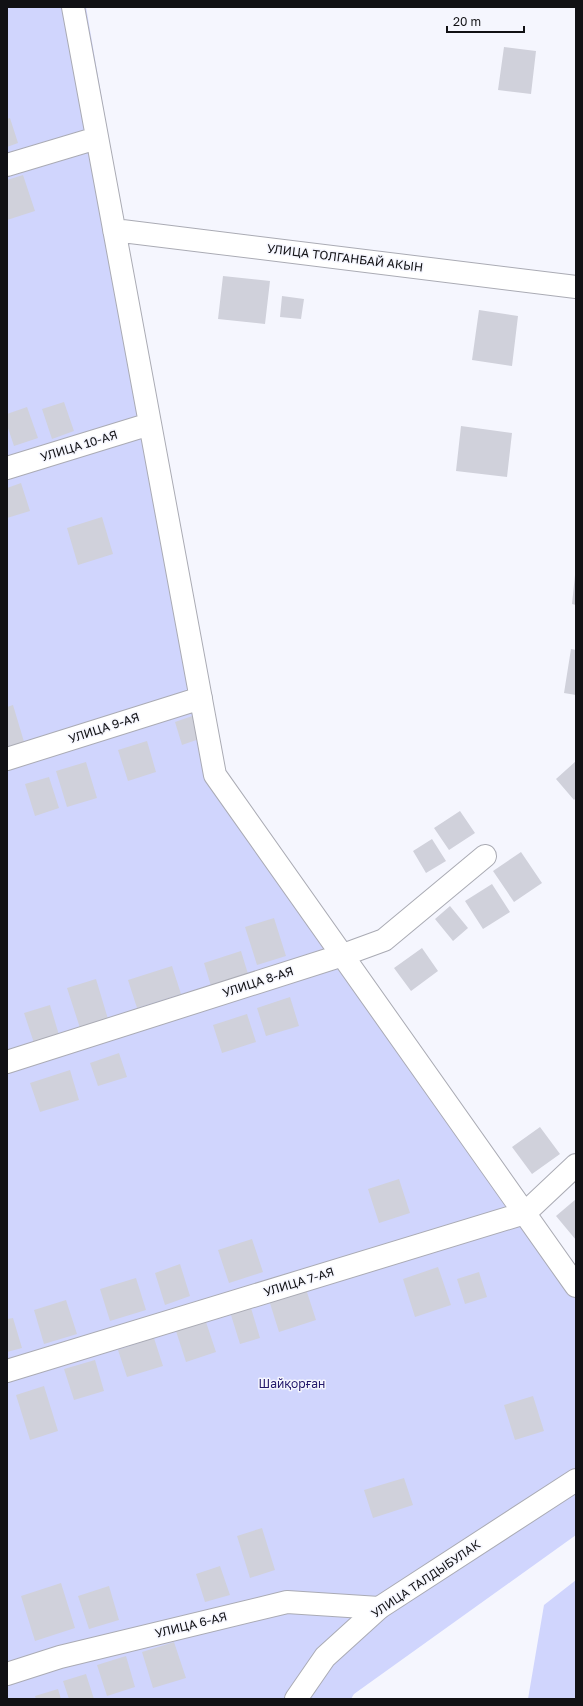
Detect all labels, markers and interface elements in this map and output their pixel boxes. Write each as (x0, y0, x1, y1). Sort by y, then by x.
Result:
scale bar (447, 8, 524, 34)
text: 20 m (453, 14, 481, 29)
street label: УЛИЦА ТОЛГАНБАЙ АКЫН (266, 240, 424, 275)
street label: УЛИЦА 10-АЯ (39, 427, 119, 464)
street label: УЛИЦА 9-АЯ (66, 709, 141, 746)
street label: УЛИЦА 8-АЯ (220, 963, 295, 1000)
street label: УЛИЦА 7-АЯ (262, 1264, 336, 1299)
park label: Шайқорған (259, 1376, 325, 1391)
street label: УЛИЦА ТАЛДЫБУЛАК (368, 1536, 484, 1621)
street label: УЛИЦА 6-АЯ (153, 1608, 228, 1641)

